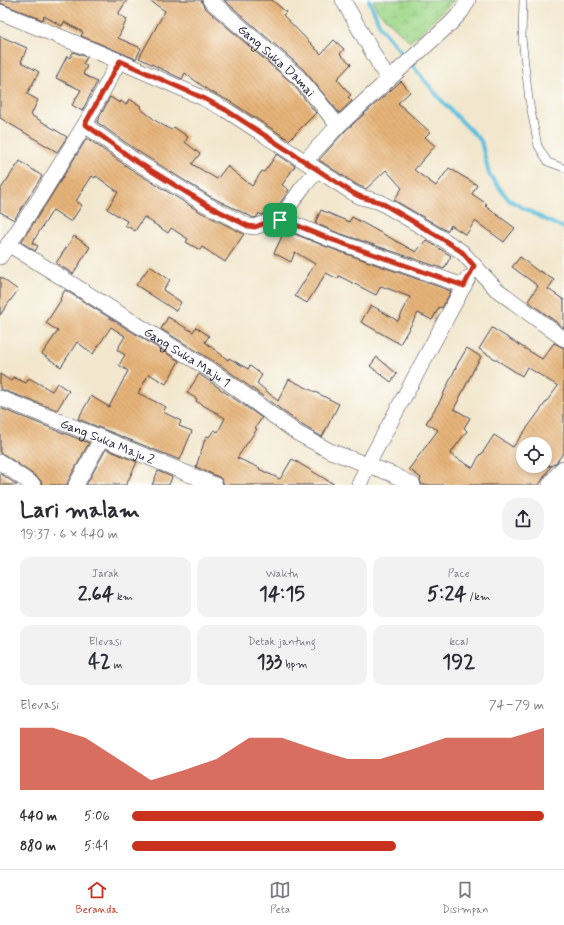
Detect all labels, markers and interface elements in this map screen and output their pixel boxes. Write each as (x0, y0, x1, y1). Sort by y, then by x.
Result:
street label: Gang Suka Damai (234, 21, 318, 101)
pin (263, 203, 297, 237)
icon: arrive (269, 209, 291, 231)
street label: Gang Suka Maju 1 (140, 324, 234, 391)
street label: Gang Suka Maju 2 (58, 416, 157, 469)
map controls (516, 437, 552, 473)
button: locate (516, 437, 552, 473)
text: Lari malam (20, 497, 140, 525)
button: share (502, 498, 544, 540)
text: 19:37 · 6 × 440 m (20, 526, 118, 543)
text: Jarak (92, 567, 119, 581)
text: Waktu (266, 567, 298, 581)
text: Pace (448, 567, 470, 581)
text: 2.64 (78, 581, 114, 608)
text: 14:15 (259, 581, 305, 608)
text: 5:24 (427, 581, 466, 608)
text: km (114, 590, 133, 604)
text: /km (466, 590, 490, 604)
text: Elevasi (89, 635, 122, 649)
text: Detak jantung (248, 635, 316, 649)
text: kcal (449, 635, 468, 649)
text: 42 (88, 649, 111, 676)
text: 133 (257, 649, 282, 676)
text: 192 (442, 649, 475, 676)
text: m (111, 658, 122, 672)
text: bpm (282, 658, 307, 672)
text: Elevasi (20, 697, 59, 714)
text: 74–79 m (489, 697, 544, 714)
text: 440 m (20, 808, 57, 825)
text: 5:06 (84, 808, 110, 825)
text: 880 m (20, 838, 56, 855)
text: 5:41 (84, 838, 108, 855)
tab: Beranda (76, 879, 118, 917)
tab: Peta (269, 879, 291, 917)
tab: Disimpan (442, 879, 488, 917)

